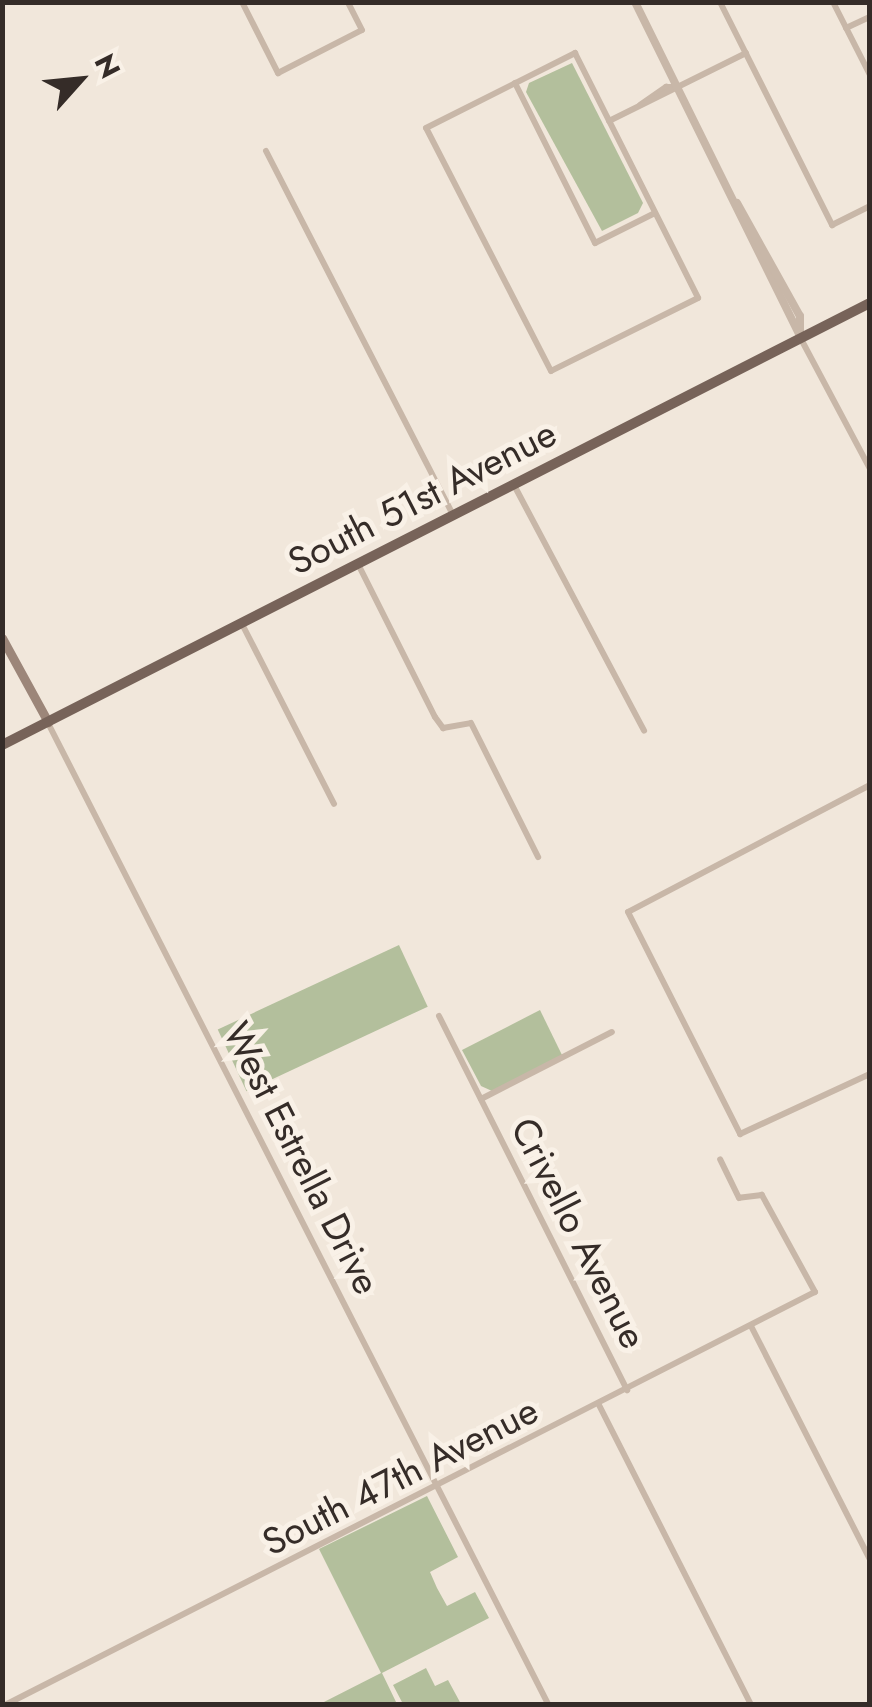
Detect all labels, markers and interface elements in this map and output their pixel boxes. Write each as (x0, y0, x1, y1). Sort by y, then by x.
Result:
north arrow (30, 30, 130, 130)
text: N (84, 47, 130, 85)
street label: South 51st Avenue (280, 410, 564, 584)
street label: West Estrella Drive (214, 1014, 390, 1302)
street label: Crivello Avenue (501, 1110, 657, 1356)
street label: South 47th Avenue (255, 1387, 545, 1565)

